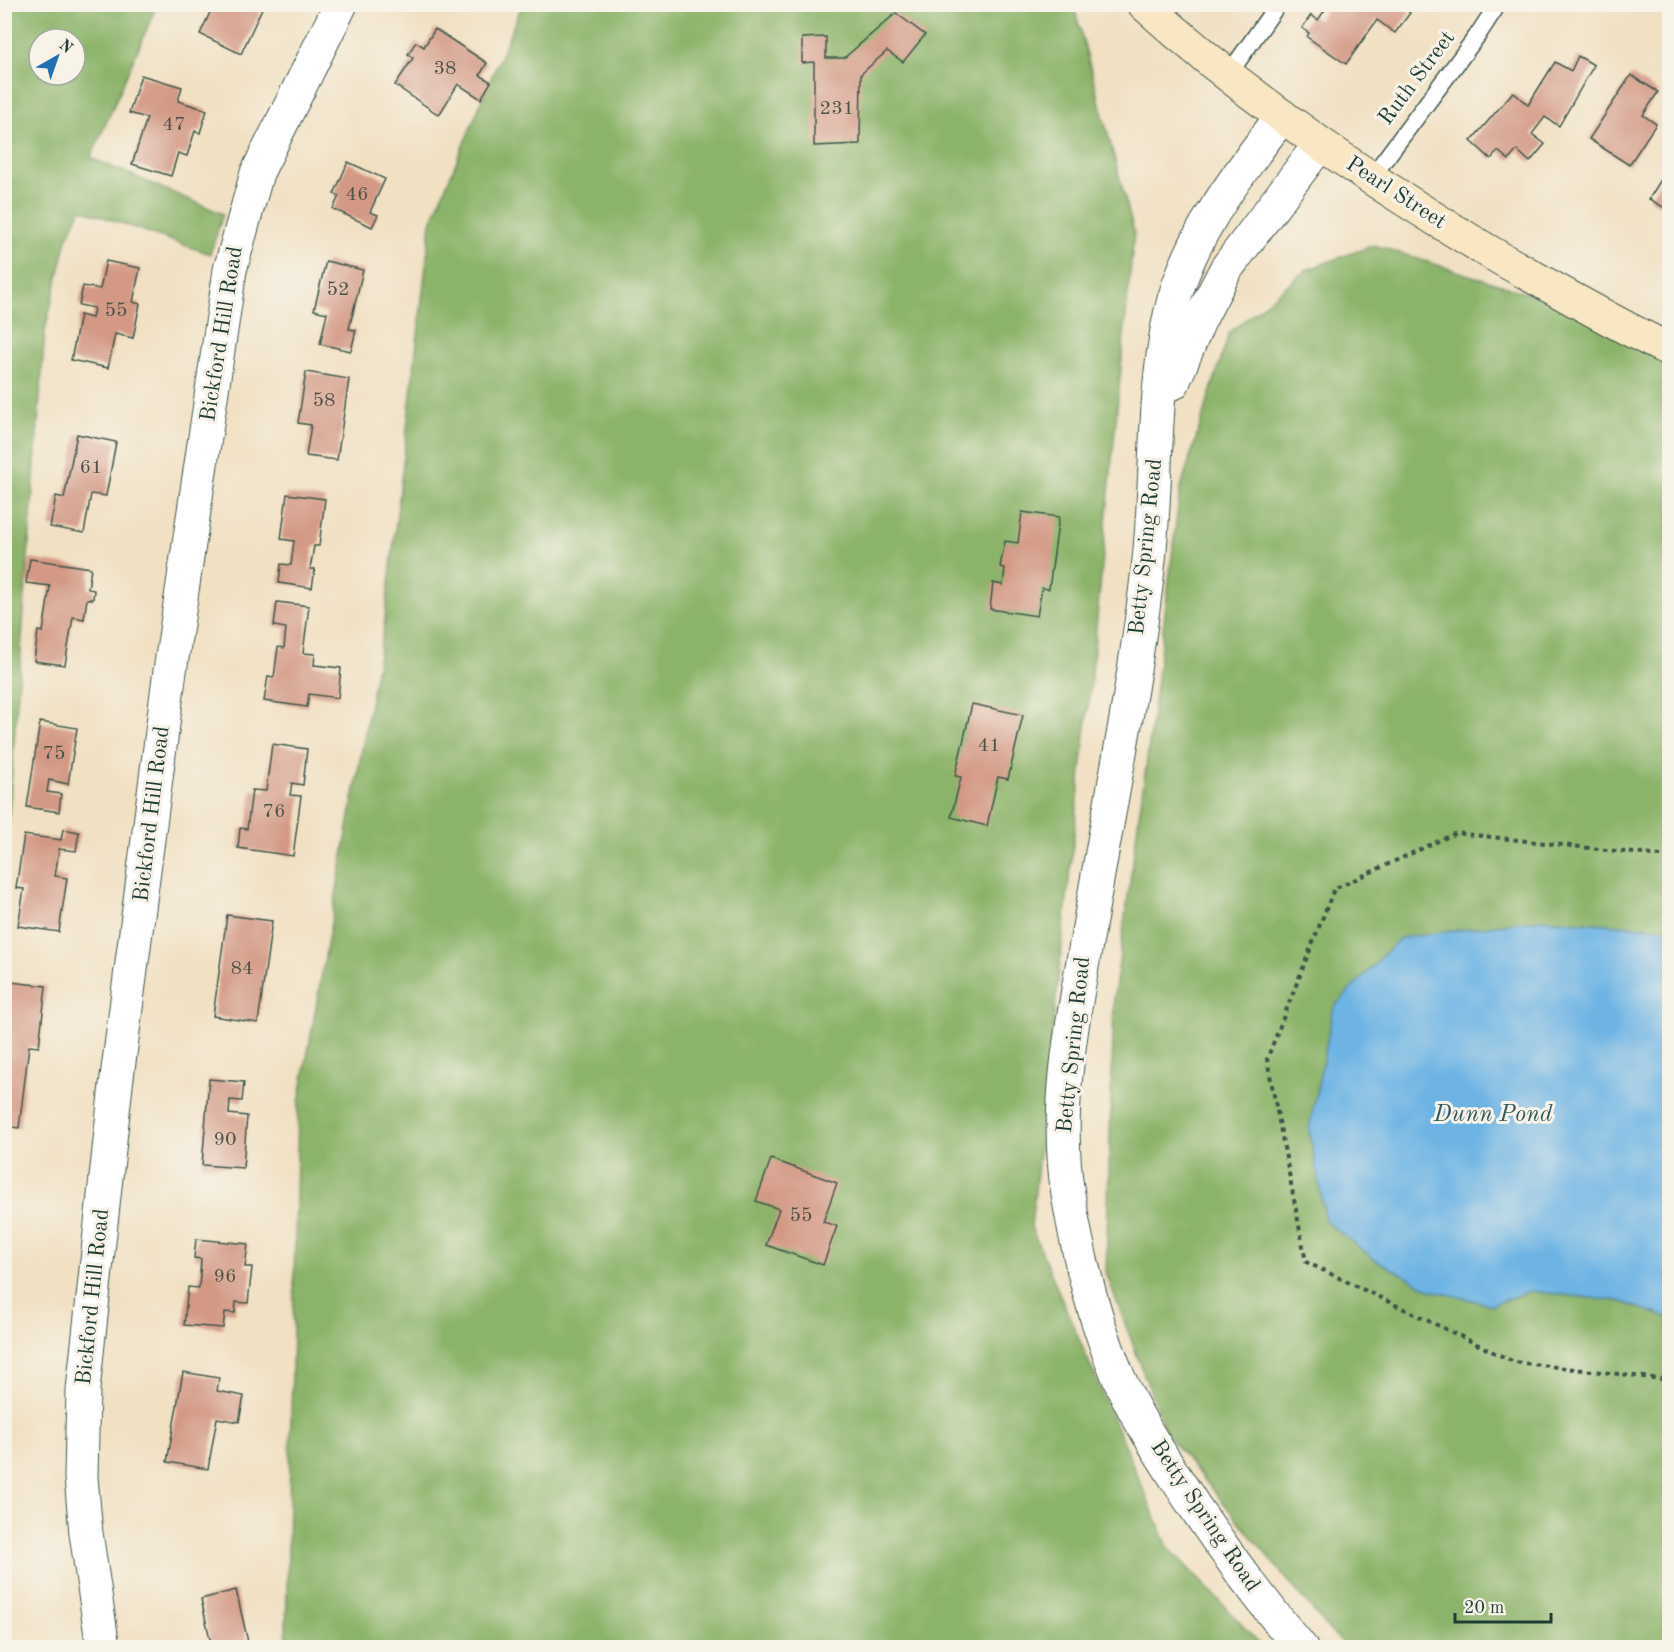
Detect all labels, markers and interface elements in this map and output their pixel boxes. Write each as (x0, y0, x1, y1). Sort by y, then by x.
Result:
north arrow (27, 27, 87, 87)
street label: Ruth Street (1375, 27, 1459, 129)
text: N (56, 37, 76, 58)
house number: 38 (433, 59, 457, 79)
house number: 231 (820, 99, 854, 119)
house number: 47 (162, 115, 186, 135)
street label: Pearl Street (1342, 153, 1450, 233)
house number: 46 (345, 185, 369, 205)
street label: Bickford Hill Road (197, 245, 247, 423)
house number: 52 (326, 280, 350, 300)
house number: 55 (104, 301, 128, 321)
house number: 58 (312, 391, 336, 411)
house number: 61 (79, 458, 103, 478)
street label: Betty Spring Road (1126, 458, 1166, 636)
street label: Bickford Hill Road (130, 725, 174, 903)
house number: 41 (977, 736, 1001, 756)
house number: 75 (42, 744, 66, 764)
house number: 76 (262, 802, 286, 822)
street label: Betty Spring Road (1054, 956, 1094, 1134)
house number: 84 (230, 959, 254, 979)
water label: Dunn Pond (1432, 1103, 1553, 1127)
house number: 90 (213, 1130, 237, 1150)
house number: 55 (789, 1206, 813, 1226)
street label: Bickford Hill Road (73, 1208, 113, 1386)
house number: 96 (213, 1267, 237, 1287)
street label: Betty Spring Road (1146, 1436, 1264, 1596)
scale bar (1455, 1586, 1551, 1624)
text: 20 m (1464, 1599, 1504, 1617)

